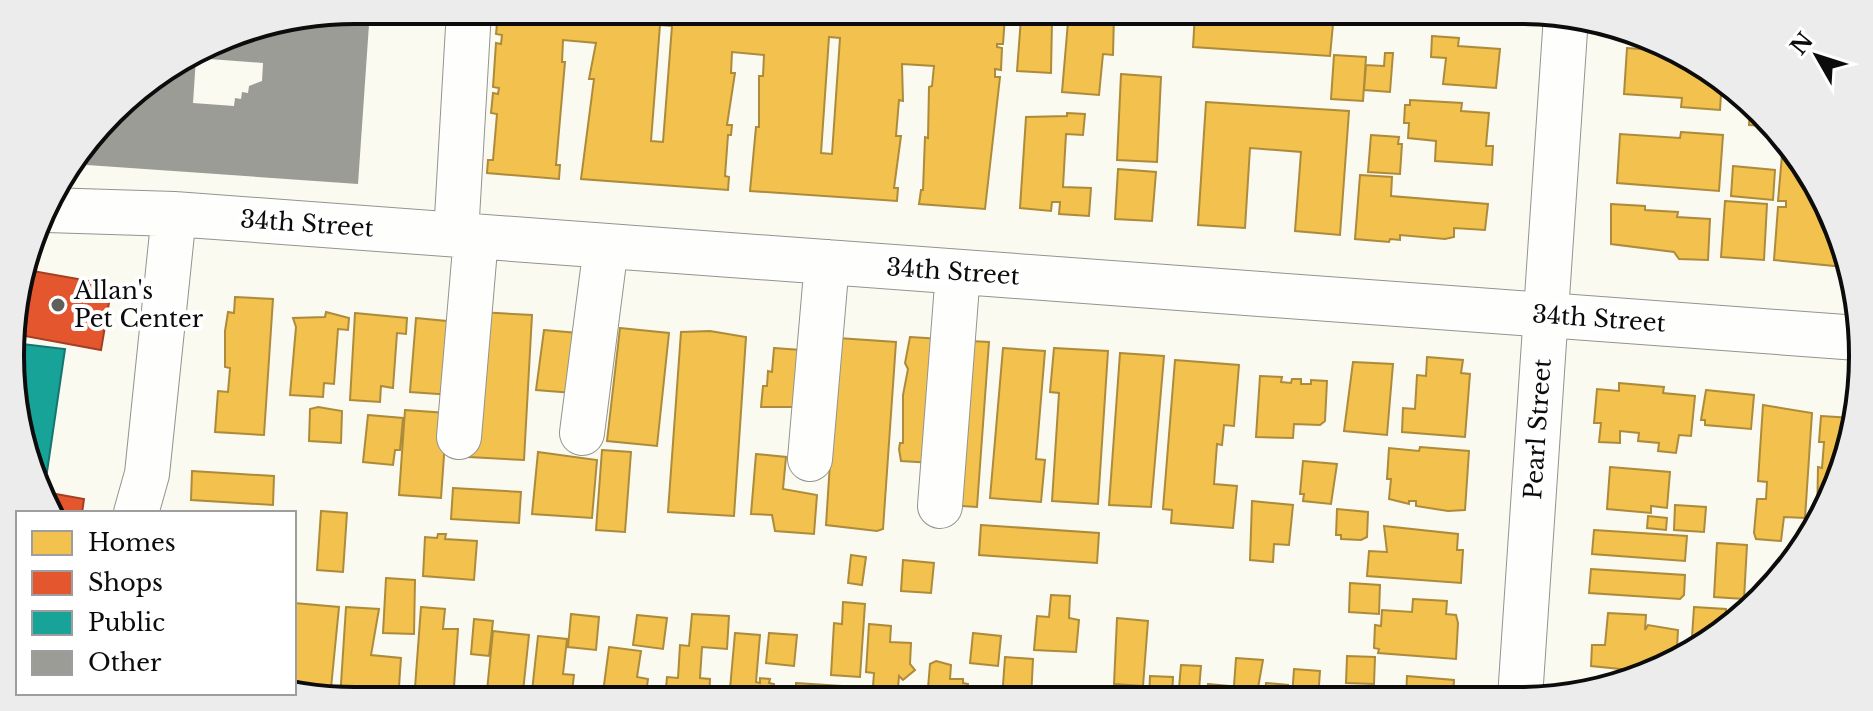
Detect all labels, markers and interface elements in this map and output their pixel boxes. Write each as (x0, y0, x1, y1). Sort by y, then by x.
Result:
north arrow (1777, 16, 1857, 96)
text: N (1785, 27, 1819, 60)
street label: 34th Street (239, 204, 375, 243)
street label: 34th Street (885, 252, 1021, 291)
place label: Allan's Pet Center (73, 276, 204, 333)
marker: Allan's Pet Center (49, 296, 67, 314)
street label: 34th Street (1531, 299, 1667, 338)
street label: Pearl Street (1518, 358, 1557, 500)
legend (16, 511, 296, 695)
text: Homes (88, 528, 176, 557)
text: Shops (88, 568, 163, 597)
text: Public (88, 608, 165, 637)
text: Other (88, 648, 162, 677)

